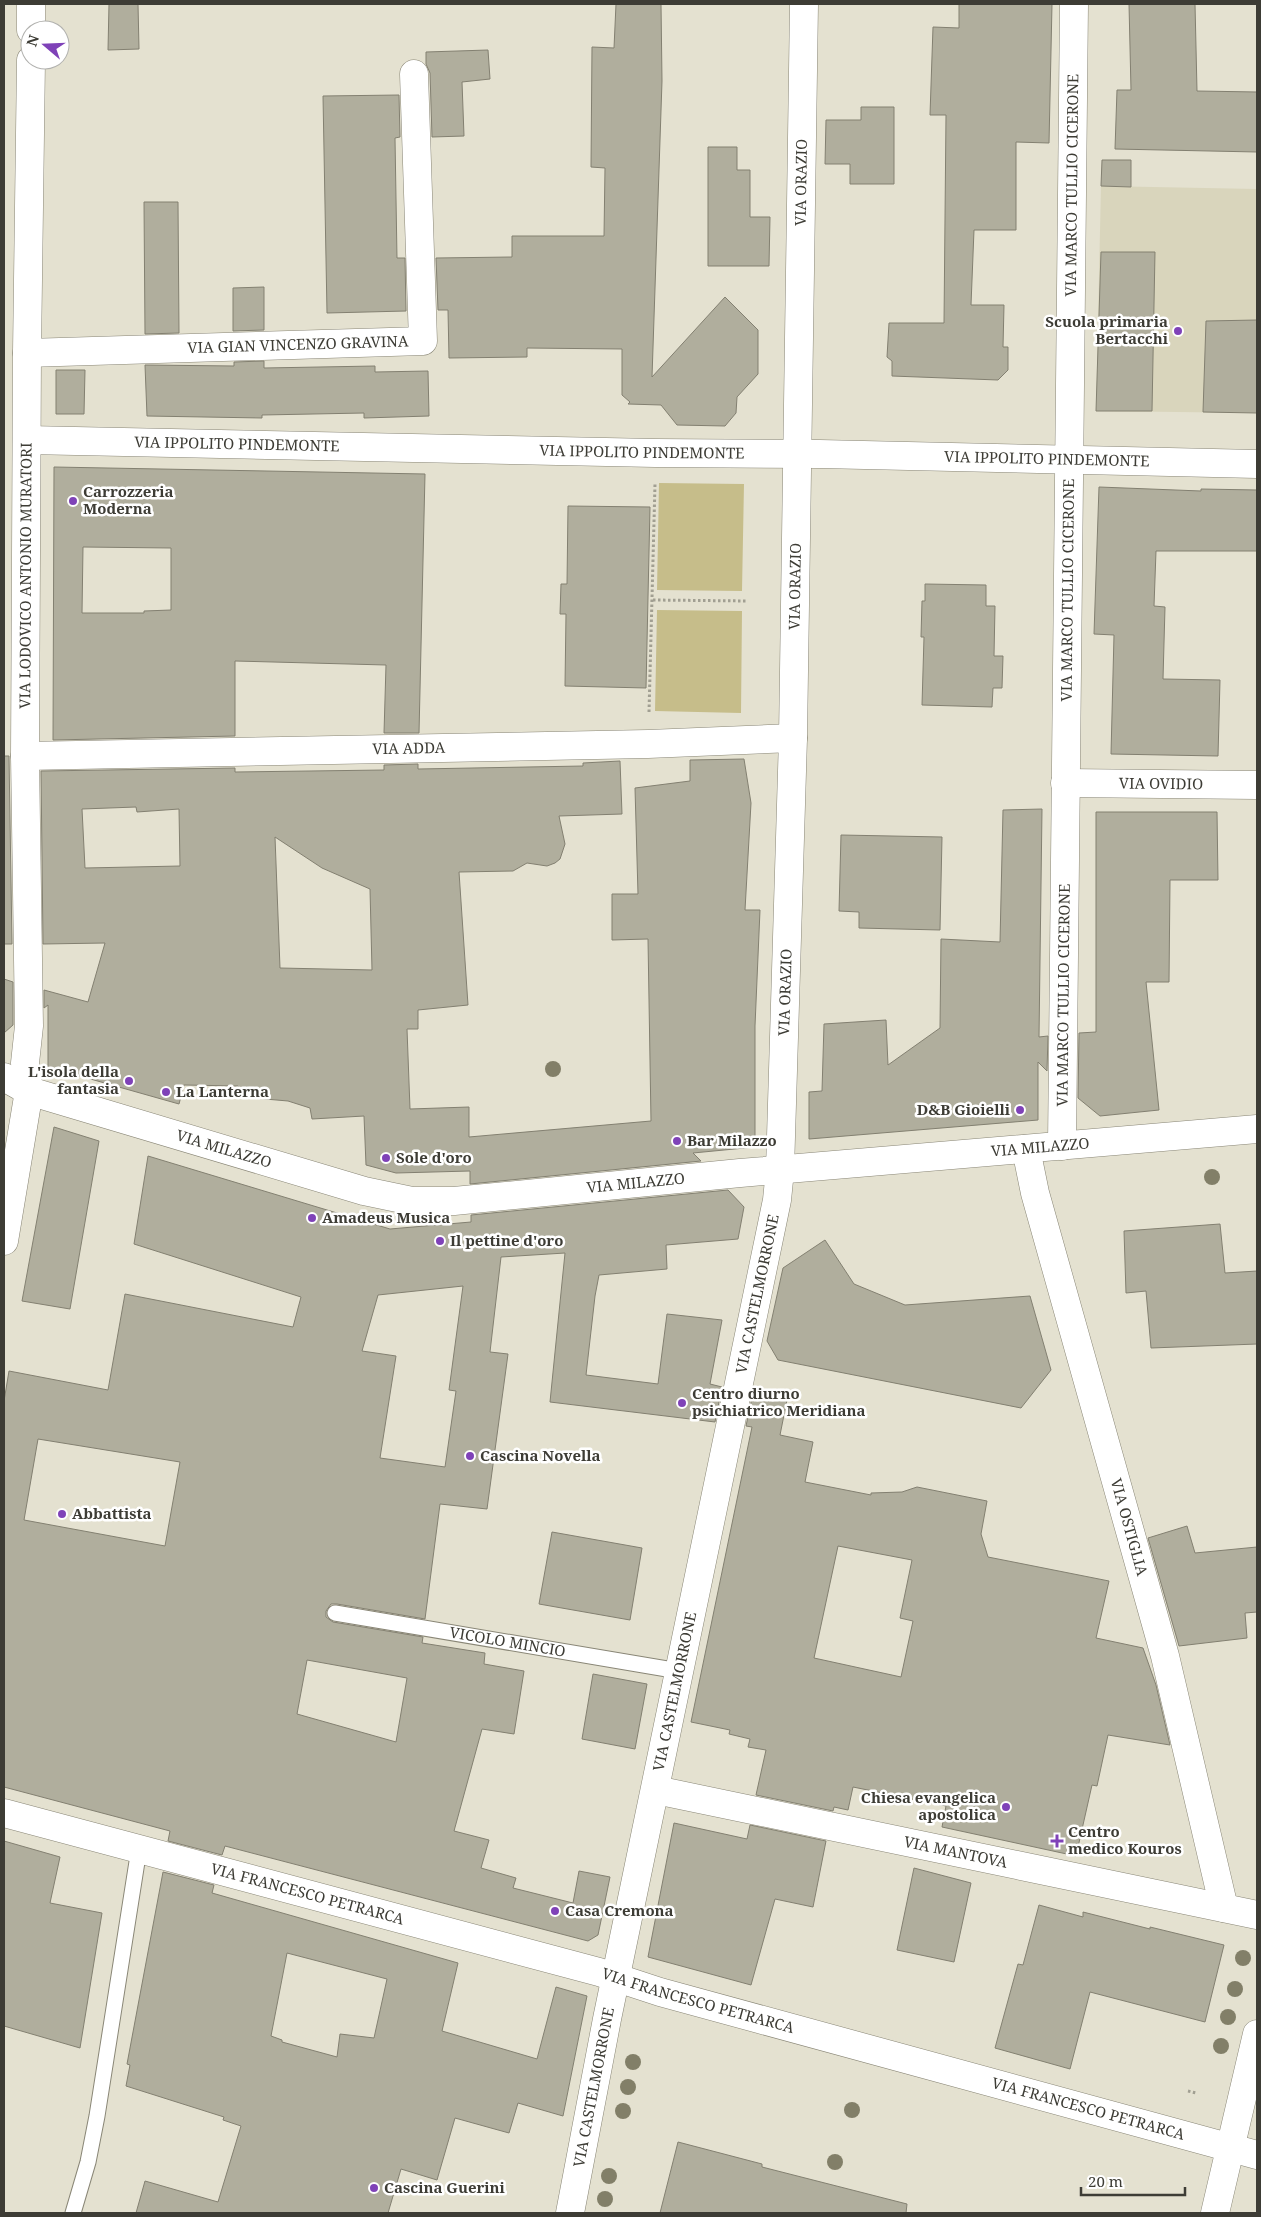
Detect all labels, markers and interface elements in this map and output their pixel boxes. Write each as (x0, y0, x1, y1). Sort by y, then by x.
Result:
north arrow (20, 20, 70, 70)
text: N (21, 32, 43, 49)
street label: VIA MARCO TULLIO CICERONE (1060, 74, 1082, 296)
street label: VIA ORAZIO (790, 139, 811, 226)
place label: Scuola primaria Bertacchi (1045, 311, 1169, 348)
marker: Scuola primaria Bertacchi (1172, 325, 1184, 337)
street label: VIA GIAN VINCENZO GRAVINA (187, 330, 409, 357)
street label: VIA IPPOLITO PINDEMONTE (134, 431, 340, 455)
street label: VIA IPPOLITO PINDEMONTE (539, 440, 745, 463)
street label: VIA LODOVICO ANTONIO MURATORI (14, 442, 36, 709)
street label: VIA IPPOLITO PINDEMONTE (944, 446, 1150, 471)
street label: VIA MARCO TULLIO CICERONE (1056, 479, 1078, 701)
place label: Carrozzeria Moderna (83, 481, 174, 518)
marker: Carrozzeria Moderna (67, 495, 79, 507)
street label: VIA ORAZIO (784, 543, 805, 630)
street label: VIA ADDA (372, 737, 446, 758)
street label: VIA OVIDIO (1119, 773, 1203, 793)
street label: VIA MARCO TULLIO CICERONE (1051, 884, 1074, 1106)
street label: VIA ORAZIO (773, 948, 796, 1036)
place label: L'isola della fantasia (28, 1061, 119, 1098)
marker: L'isola della fantasia (123, 1075, 135, 1087)
place label: La Lanterna (176, 1081, 269, 1101)
marker: La Lanterna (160, 1086, 172, 1098)
place label: D&B Gioielli (917, 1099, 1011, 1119)
marker: D&B Gioielli (1014, 1104, 1026, 1116)
street label: VIA MILAZZO (174, 1125, 274, 1172)
place label: Bar Milazzo (687, 1130, 777, 1150)
street label: VIA MILAZZO (990, 1132, 1090, 1161)
marker: Bar Milazzo (671, 1135, 683, 1147)
place label: Sole d'oro (396, 1147, 472, 1167)
marker: Sole d'oro (380, 1152, 392, 1164)
street label: VIA MILAZZO (586, 1167, 686, 1197)
place label: Amadeus Musica (322, 1207, 450, 1227)
marker: Amadeus Musica (306, 1212, 318, 1224)
street label: VIA CASTELMORRONE (730, 1212, 783, 1375)
place label: Il pettine d'oro (450, 1230, 563, 1250)
marker: Il pettine d'oro (434, 1235, 446, 1247)
place label: Centro diurno psichiatrico Meridiana (692, 1383, 866, 1420)
marker: Centro diurno psichiatrico Meridiana (676, 1397, 688, 1409)
place label: Cascina Novella (480, 1445, 601, 1465)
marker: Cascina Novella (464, 1450, 476, 1462)
street label: VIA OSTIGLIA (1107, 1476, 1153, 1578)
place label: Abbattista (72, 1503, 152, 1523)
marker: Abbattista (56, 1508, 68, 1520)
street label: VIA CASTELMORRONE (648, 1610, 700, 1773)
street label: VICOLO MINCIO (448, 1621, 567, 1661)
place label: Chiesa evangelica apostolica (861, 1787, 996, 1824)
marker: Chiesa evangelica apostolica (1000, 1801, 1012, 1813)
place label: Centro medico Kouros (1068, 1821, 1182, 1858)
street label: VIA MANTOVA (902, 1831, 1010, 1872)
marker: Centro medico Kouros (1050, 1834, 1064, 1848)
street label: VIA FRANCESCO PETRARCA (209, 1858, 407, 1929)
place label: Casa Cremona (565, 1900, 674, 1920)
marker: Casa Cremona (549, 1905, 561, 1917)
street label: VIA FRANCESCO PETRARCA (600, 1963, 797, 2037)
street label: VIA CASTELMORRONE (568, 2005, 618, 2169)
street label: VIA FRANCESCO PETRARCA (990, 2072, 1188, 2144)
scale bar (1081, 2164, 1185, 2196)
text: 20 m (1088, 2171, 1123, 2191)
place label: Cascina Guerini (384, 2177, 506, 2197)
marker: Cascina Guerini (368, 2182, 380, 2194)

